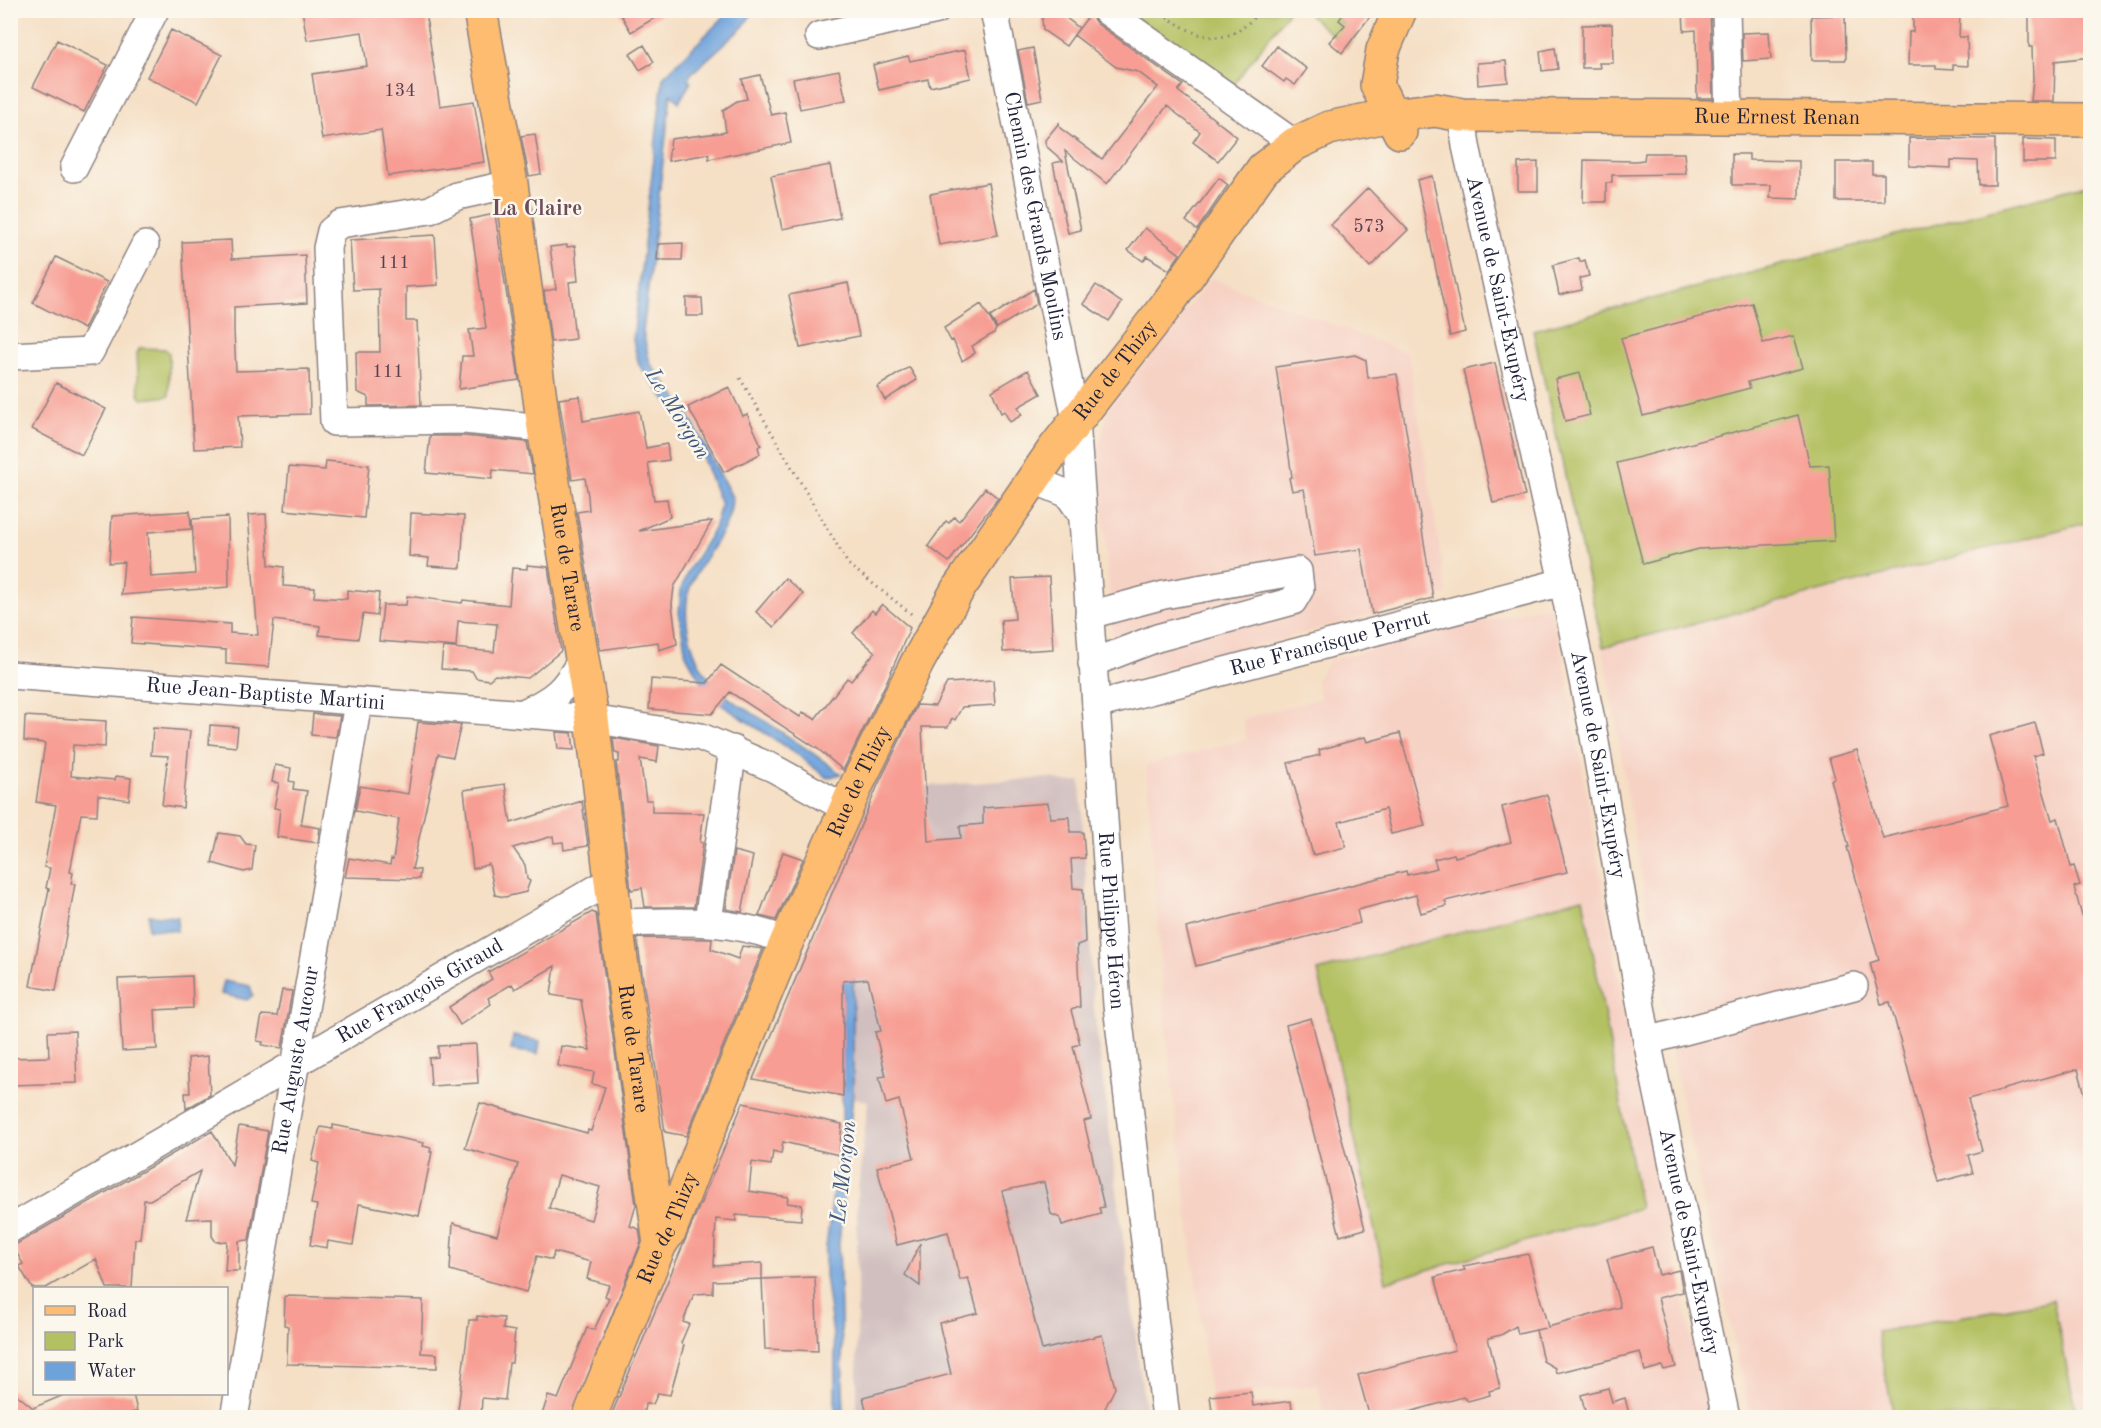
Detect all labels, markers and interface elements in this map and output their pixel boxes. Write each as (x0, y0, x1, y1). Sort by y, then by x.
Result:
house number: 134 (384, 82, 416, 100)
street label: Chemin des Grands Moulins (1000, 90, 1070, 342)
street label: Rue Ernest Renan (1694, 106, 1860, 129)
street label: Avenue de Saint-Exupéry (1462, 174, 1533, 405)
district label: La Claire (492, 198, 583, 220)
house number: 573 (1353, 218, 1385, 236)
house number: 111 (378, 254, 410, 272)
street label: Rue de Thizy (1070, 316, 1161, 425)
house number: 111 (372, 363, 404, 381)
water label: Le Morgon (640, 364, 714, 464)
street label: Rue de Tarare (546, 501, 588, 633)
street label: Rue Francisque Perrut (1228, 607, 1432, 680)
street label: Avenue de Saint-Exupéry (1567, 649, 1629, 881)
street label: Rue Jean-Baptiste Martini (145, 675, 386, 714)
street label: Rue de Thizy (824, 722, 895, 841)
street label: Rue Philippe Héron (1094, 831, 1128, 1010)
street label: Rue François Giraud (333, 935, 507, 1048)
street label: Rue Auguste Aucour (269, 964, 323, 1156)
street label: Rue de Tarare (614, 983, 652, 1114)
water label: Le Morgon (828, 1119, 860, 1225)
street label: Avenue de Saint-Exupéry (1655, 1127, 1723, 1358)
street label: Rue de Thizy (634, 1169, 702, 1287)
legend (33, 1287, 228, 1395)
text: Road (87, 1303, 127, 1321)
text: Park (87, 1333, 124, 1351)
text: Water (87, 1363, 136, 1381)

